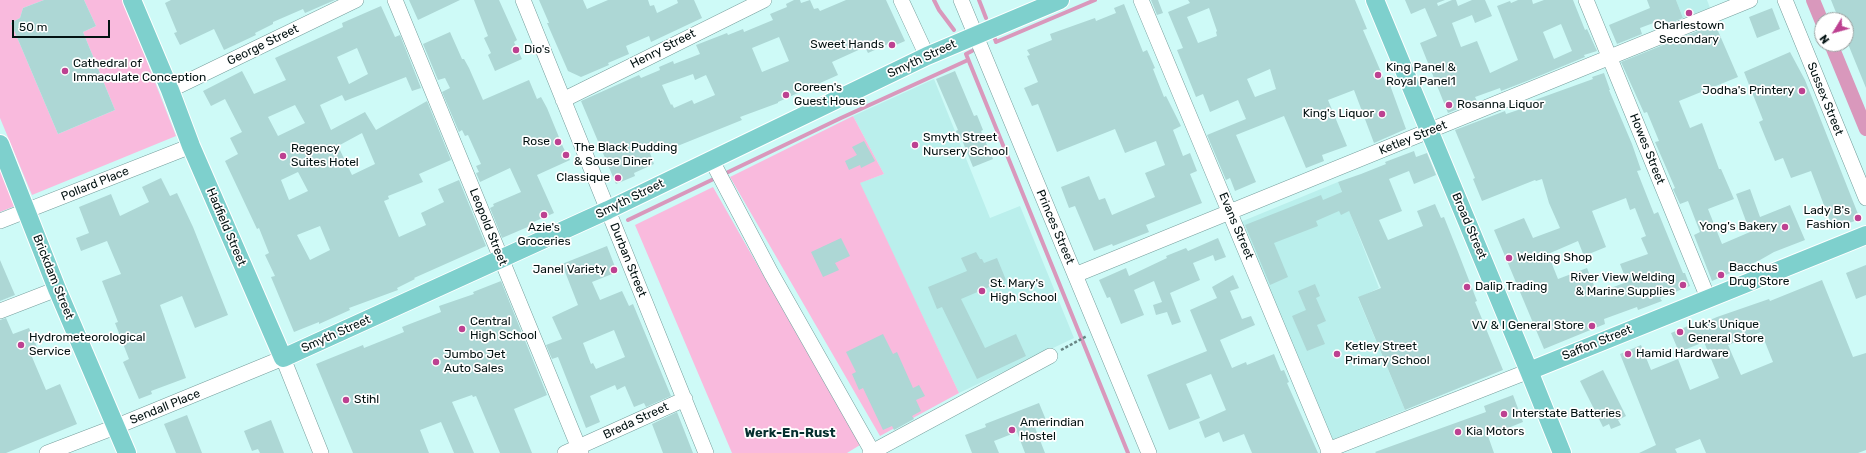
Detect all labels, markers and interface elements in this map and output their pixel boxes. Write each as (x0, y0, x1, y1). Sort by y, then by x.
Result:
marker: Charlestown Secondary (1684, 8, 1694, 18)
scale bar (14, 12, 112, 38)
north arrow (1814, 12, 1854, 52)
place label: Charlestown Secondary (1654, 19, 1724, 47)
text: 50 m (19, 20, 47, 34)
street label: George Street (225, 21, 301, 69)
street label: Henry Street (628, 26, 698, 72)
text: N (1817, 32, 1832, 46)
street label: Smyth Street (885, 37, 959, 81)
place label: Sweet Hands (810, 38, 884, 52)
marker: Sweet Hands (887, 40, 897, 50)
place label: Dio's (524, 43, 550, 57)
marker: Dio's (511, 45, 521, 55)
place label: Cathedral of Immaculate Conception (73, 57, 206, 85)
street label: Sussex Street (1804, 60, 1846, 138)
place label: King Panel & Royal Panel1 (1386, 61, 1456, 89)
marker: Cathedral of Immaculate Conception (60, 66, 70, 76)
marker: King Panel & Royal Panel1 (1373, 70, 1383, 80)
place label: Coreen's Guest House (794, 81, 865, 109)
place label: Jodha's Printery (1702, 84, 1794, 98)
marker: Jodha's Printery (1797, 86, 1807, 96)
marker: Coreen's Guest House (781, 90, 791, 100)
place label: Rosanna Liquor (1457, 98, 1544, 112)
marker: Rosanna Liquor (1444, 100, 1454, 110)
place label: King's Liquor (1303, 107, 1374, 121)
marker: King's Liquor (1377, 109, 1387, 119)
street label: Howes Street (1626, 111, 1668, 187)
street label: Ketley Street (1377, 118, 1449, 158)
place label: Smyth Street Nursery School (923, 131, 1008, 159)
place label: Rose (522, 135, 550, 149)
marker: Rose (553, 137, 563, 147)
marker: Smyth Street Nursery School (910, 140, 920, 150)
place label: The Black Pudding & Souse Diner (574, 141, 678, 169)
place label: Regency Suites Hotel (291, 142, 359, 170)
marker: The Black Pudding & Souse Diner (561, 150, 571, 160)
marker: Regency Suites Hotel (278, 151, 288, 161)
street label: Pollard Place (59, 164, 131, 204)
place label: Classique (556, 171, 610, 185)
marker: Classique (613, 173, 623, 183)
street label: Smyth Street (594, 176, 666, 222)
street label: Hadfield Street (203, 186, 249, 268)
street label: Leopold Street (466, 186, 510, 268)
street label: Princes Street (1033, 188, 1077, 266)
street label: Evans Street (1215, 190, 1257, 262)
street label: Broad Street (1449, 191, 1489, 261)
place label: Lady B's Fashion (1803, 204, 1850, 232)
marker: Azie's Groceries (539, 210, 549, 220)
marker: Lady B's Fashion (1853, 213, 1863, 223)
place label: Yong's Bakery (1699, 220, 1777, 234)
place label: Azie's Groceries (517, 221, 571, 249)
street label: Durban Street (607, 221, 649, 299)
marker: Yong's Bakery (1780, 222, 1790, 232)
street label: Brickdam Street (29, 233, 77, 321)
place label: Welding Shop (1517, 251, 1592, 265)
marker: Welding Shop (1504, 253, 1514, 263)
place label: Bacchus Drug Store (1729, 261, 1789, 289)
place label: Janel Variety (533, 263, 606, 277)
marker: Janel Variety (609, 265, 619, 275)
marker: Bacchus Drug Store (1716, 270, 1726, 280)
place label: River View Welding & Marine Supplies (1570, 271, 1675, 299)
place label: St. Mary's High School (990, 277, 1057, 305)
place label: Dalip Trading (1475, 280, 1547, 294)
marker: River View Welding & Marine Supplies (1678, 280, 1688, 290)
marker: Dalip Trading (1462, 282, 1472, 292)
marker: St. Mary's High School (977, 286, 987, 296)
street label: Smyth Street (299, 312, 373, 356)
place label: Central High School (470, 315, 537, 343)
place label: Luk's Unique General Store (1688, 318, 1764, 346)
place label: VV & I General Store (1472, 319, 1584, 333)
marker: VV & I General Store (1587, 321, 1597, 331)
street label: Saffon Street (1560, 322, 1634, 364)
marker: Central High School (457, 324, 467, 334)
marker: Luk's Unique General Store (1675, 327, 1685, 337)
place label: Hydrometeorological Service (29, 331, 145, 359)
marker: Hydrometeorological Service (16, 340, 26, 350)
place label: Ketley Street Primary School (1345, 340, 1430, 368)
place label: Hamid Hardware (1636, 347, 1729, 361)
place label: Jumbo Jet Auto Sales (444, 348, 505, 376)
marker: Ketley Street Primary School (1332, 349, 1342, 359)
marker: Hamid Hardware (1623, 349, 1633, 359)
marker: Jumbo Jet Auto Sales (431, 357, 441, 367)
street label: Sendall Place (128, 386, 202, 428)
place label: Stihl (354, 393, 379, 407)
marker: Stihl (341, 395, 351, 405)
street label: Breda Street (601, 400, 671, 442)
place label: Interstate Batteries (1512, 407, 1621, 421)
marker: Interstate Batteries (1499, 409, 1509, 419)
place label: Amerindian Hostel (1020, 416, 1084, 444)
district label: Werk-En-Rust (745, 425, 835, 441)
marker: Amerindian Hostel (1007, 425, 1017, 435)
place label: Kia Motors (1466, 425, 1524, 439)
marker: Kia Motors (1453, 427, 1463, 437)

